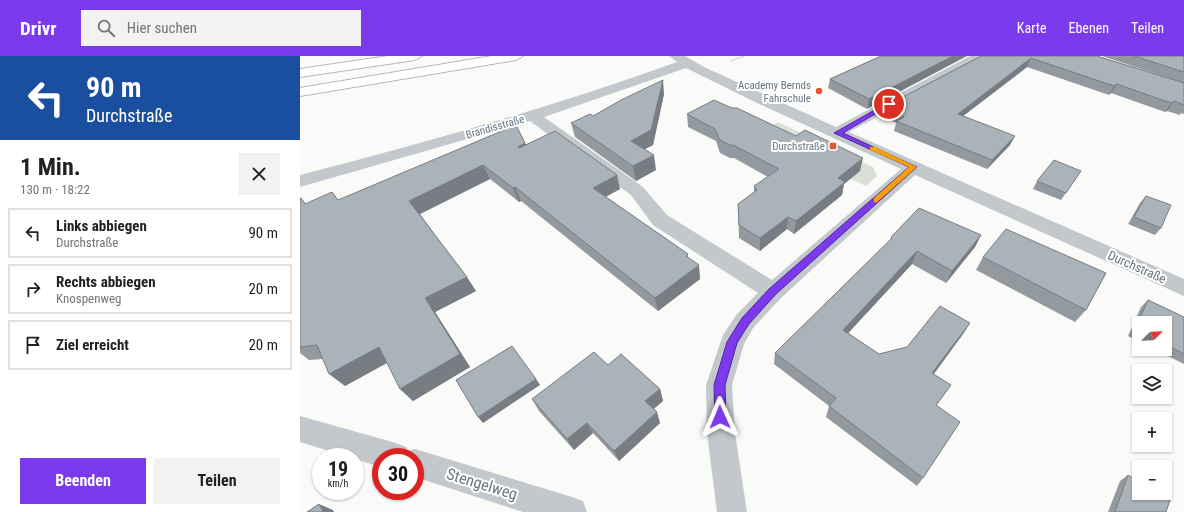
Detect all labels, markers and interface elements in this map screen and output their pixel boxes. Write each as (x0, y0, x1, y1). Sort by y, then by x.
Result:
search box (81, 10, 361, 46)
text: Drivr (20, 17, 57, 40)
icon: search (95, 17, 117, 39)
text: Hier suchen (127, 19, 197, 37)
text: Karte (1017, 20, 1046, 36)
text: Ebenen (1068, 20, 1109, 36)
text: Teilen (1131, 20, 1164, 36)
text: 90 m (86, 71, 142, 104)
icon: left (20, 72, 72, 124)
place label: Academy Bernds Fahrschule (738, 79, 811, 105)
marker: Academy Bernds Fahrschule (814, 86, 824, 96)
pin (872, 87, 906, 121)
icon: arrive (878, 93, 900, 115)
text: Durchstraße (86, 105, 172, 126)
street label: Brandisstraße (464, 112, 526, 142)
place label: Durchstraße (772, 140, 825, 153)
marker: Durchstraße (828, 141, 838, 151)
text: 1 Min. (20, 153, 81, 181)
button: close (238, 153, 280, 195)
text: 130 m · 18:22 (20, 182, 90, 197)
text: Links abbiegen (56, 217, 147, 235)
icon: left (22, 222, 44, 244)
text: 90 m (248, 224, 278, 242)
text: Durchstraße (56, 235, 118, 250)
street label: Durchstraße (1105, 247, 1169, 287)
text: Rechts abbiegen (56, 273, 156, 291)
icon: right (22, 278, 44, 300)
text: 20 m (248, 280, 278, 298)
text: Knospenweg (56, 291, 121, 306)
north arrow (1132, 316, 1172, 356)
map controls (1132, 316, 1172, 500)
icon: arrive (22, 334, 44, 356)
text: Ziel erreicht (56, 336, 129, 354)
text: 20 m (248, 336, 278, 354)
button: layers (1132, 364, 1172, 404)
position arrow (699, 396, 741, 438)
button: + (1132, 412, 1172, 452)
speed limit sign: 30 (372, 448, 424, 500)
text: 19 (328, 457, 348, 481)
button: Beenden (20, 458, 146, 504)
button: Teilen (154, 458, 280, 504)
button: − (1132, 460, 1172, 500)
street label: Stengelweg (444, 464, 520, 504)
text: km/h (328, 478, 348, 489)

